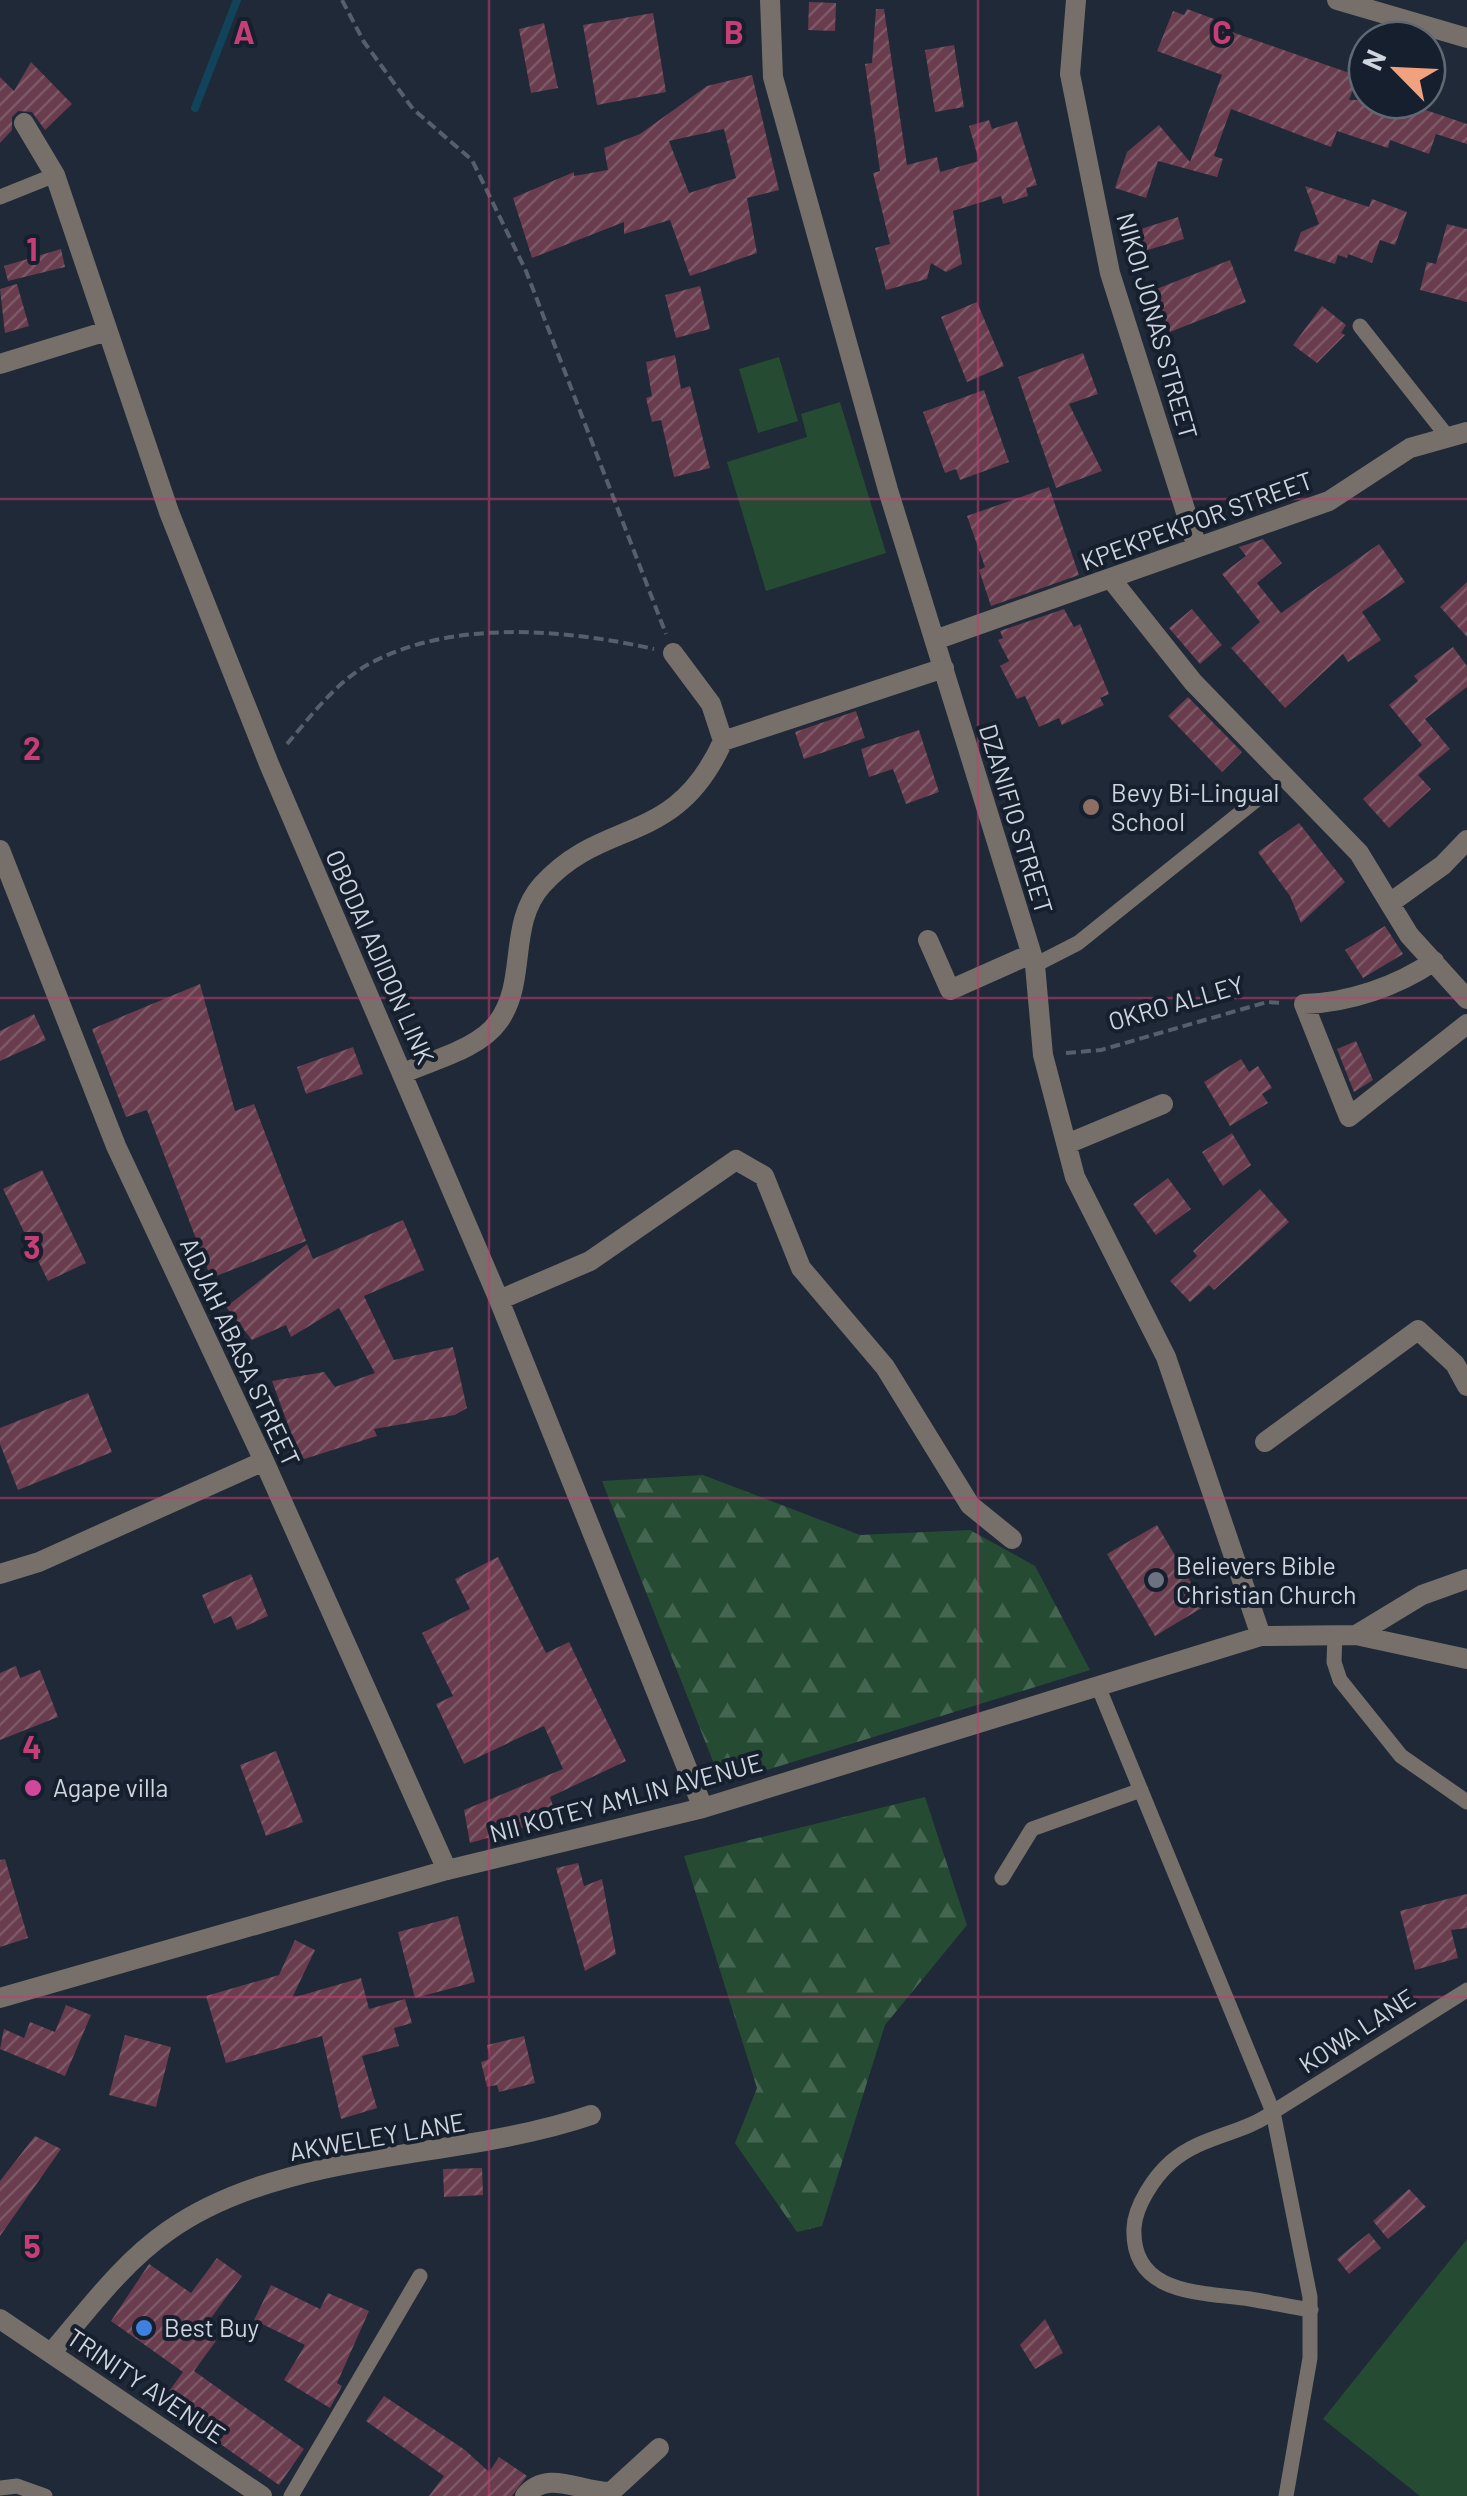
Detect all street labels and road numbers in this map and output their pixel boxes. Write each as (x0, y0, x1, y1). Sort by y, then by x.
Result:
street label: NIKOI JONAS STREET (1111, 209, 1205, 442)
street label: KPEKPEKPOR STREET (1077, 464, 1317, 576)
street label: DZANIFIO STREET (974, 720, 1060, 917)
street label: OBODAI ADIDON LINK (320, 845, 442, 1068)
street label: OKRO ALLEY (1105, 968, 1247, 1036)
street label: ADJAH ABASA STREET (175, 1233, 307, 1471)
street label: NII KOTEY AMLIN AVENUE (486, 1746, 765, 1848)
street label: KOWA LANE (1293, 1982, 1420, 2079)
street label: AKWELEY LANE (287, 2106, 467, 2166)
street label: TRINITY AVENUE (62, 2321, 231, 2449)

